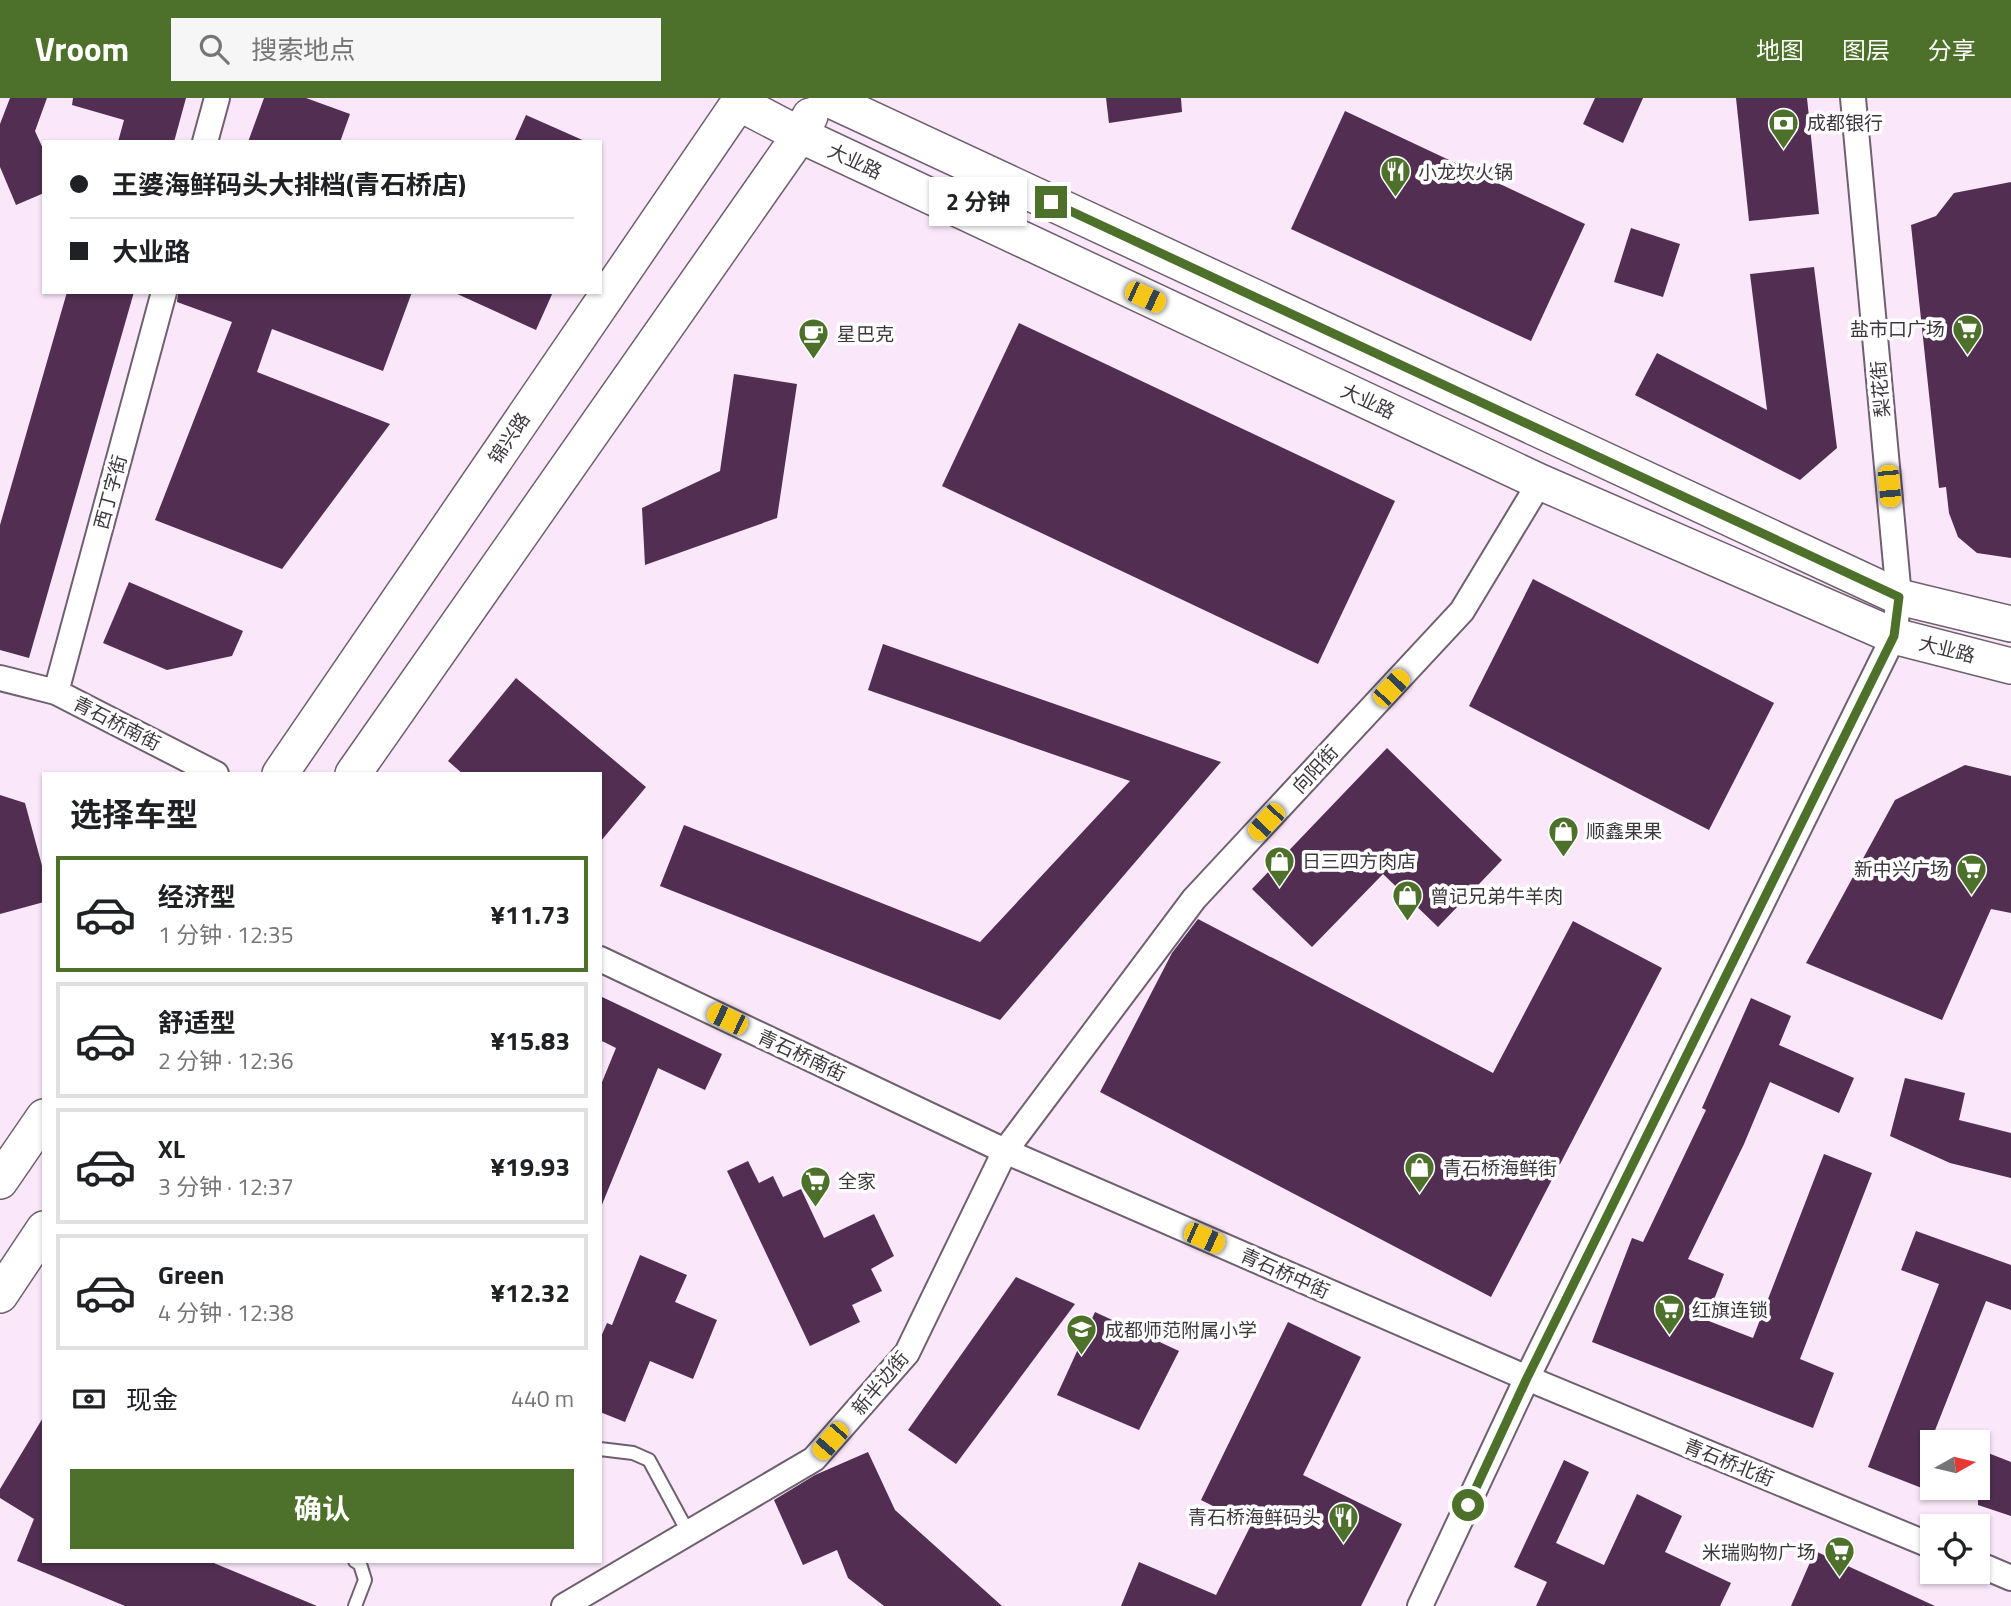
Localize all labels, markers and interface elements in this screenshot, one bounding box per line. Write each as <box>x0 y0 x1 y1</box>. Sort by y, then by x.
search box <box>171 18 661 81</box>
text: Vroom <box>35 24 129 74</box>
icon: search <box>195 30 233 68</box>
text: 搜索地点 <box>251 30 355 69</box>
text: 地图 <box>1756 32 1804 68</box>
text: 图层 <box>1842 32 1890 68</box>
text: 分享 <box>1928 32 1976 68</box>
bank icon: 成都银行 <box>1767 106 1801 150</box>
place label: 成都银行 <box>1807 108 1883 137</box>
street label: 大业路 <box>823 135 887 186</box>
restaurant icon: 小龙坎火锅 <box>1378 155 1412 199</box>
place label: 小龙坎火锅 <box>1418 157 1513 186</box>
text: 王婆海鲜码头大排档(青石桥店) <box>112 165 466 204</box>
callout: 2 分钟 <box>928 178 1026 226</box>
text: 2 分钟 <box>946 184 1010 219</box>
route end <box>1035 186 1067 218</box>
text: 大业路 <box>112 232 190 271</box>
car <box>1122 279 1169 315</box>
supermarket icon: 盐市口广场 <box>1951 312 1985 356</box>
place label: 盐市口广场 <box>1850 314 1945 343</box>
cafe icon: 星巴克 <box>797 317 831 361</box>
place label: 星巴克 <box>837 319 894 348</box>
street label: 梨花街 <box>1863 359 1896 419</box>
street label: 大业路 <box>1336 375 1400 426</box>
street label: 锦兴路 <box>481 406 537 469</box>
street label: 西丁字街 <box>86 451 133 532</box>
car <box>1877 464 1902 508</box>
street label: 大业路 <box>1916 628 1978 669</box>
car <box>1369 665 1414 711</box>
street label: 青石桥南街 <box>68 688 166 757</box>
street label: 向阳街 <box>1285 738 1345 799</box>
text: 选择车型 <box>70 790 198 838</box>
car <box>1244 799 1289 845</box>
shop icon: 顺鑫果果 <box>1546 814 1580 858</box>
place label: 顺鑫果果 <box>1586 816 1662 845</box>
shop icon: 日三四方肉店 <box>1262 844 1296 888</box>
place label: 日三四方肉店 <box>1302 846 1416 875</box>
supermarket icon: 新中兴广场 <box>1955 852 1989 896</box>
place label: 新中兴广场 <box>1854 854 1949 883</box>
text: 经济型 <box>158 877 236 916</box>
shop icon: 曾记兄弟牛羊肉 <box>1390 879 1424 923</box>
place label: 曾记兄弟牛羊肉 <box>1430 881 1563 910</box>
icon: car <box>74 883 137 946</box>
text: ¥11.73 <box>491 895 570 934</box>
text: 1 分钟 · 12:35 <box>158 917 294 952</box>
car <box>704 1000 751 1038</box>
text: 舒适型 <box>158 1003 236 1042</box>
icon: car <box>74 1009 137 1072</box>
text: ¥15.83 <box>491 1021 570 1060</box>
street label: 青石桥南街 <box>753 1021 851 1088</box>
text: 2 分钟 · 12:36 <box>158 1043 294 1078</box>
text: XL <box>158 1129 185 1168</box>
icon: car <box>74 1135 137 1198</box>
text: ¥19.93 <box>491 1147 570 1186</box>
shop icon: 青石桥海鲜街 <box>1403 1151 1437 1195</box>
place label: 青石桥海鲜街 <box>1443 1153 1557 1182</box>
supermarket icon: 全家 <box>798 1164 832 1208</box>
place label: 全家 <box>838 1166 876 1195</box>
text: 3 分钟 · 12:37 <box>158 1169 294 1204</box>
car <box>1181 1220 1228 1256</box>
street label: 青石桥中街 <box>1236 1240 1335 1305</box>
text: Green <box>158 1255 224 1294</box>
icon: car <box>74 1261 137 1324</box>
text: ¥12.32 <box>491 1273 570 1312</box>
supermarket icon: 红旗连锁 <box>1652 1293 1686 1337</box>
text: 4 分钟 · 12:38 <box>158 1295 294 1330</box>
place label: 红旗连锁 <box>1692 1295 1768 1324</box>
school or university icon: 成都师范附属小学 <box>1065 1313 1099 1357</box>
place label: 成都师范附属小学 <box>1105 1315 1257 1344</box>
street label: 新半边街 <box>844 1344 915 1421</box>
icon: cash <box>70 1380 108 1418</box>
text: 现金 <box>126 1380 178 1419</box>
text: 440 m <box>511 1381 574 1416</box>
car <box>809 1418 852 1464</box>
street label: 青石桥北街 <box>1680 1430 1779 1493</box>
north arrow <box>1920 1430 1990 1500</box>
map controls <box>1920 1430 1990 1584</box>
button: 确认 <box>70 1469 574 1549</box>
route start <box>1452 1489 1484 1521</box>
restaurant icon: 青石桥海鲜码头 <box>1327 1500 1361 1544</box>
place label: 青石桥海鲜码头 <box>1188 1502 1321 1531</box>
button: locate <box>1920 1514 1990 1584</box>
supermarket icon: 米瑞购物广场 <box>1822 1535 1856 1579</box>
place label: 米瑞购物广场 <box>1702 1537 1816 1566</box>

